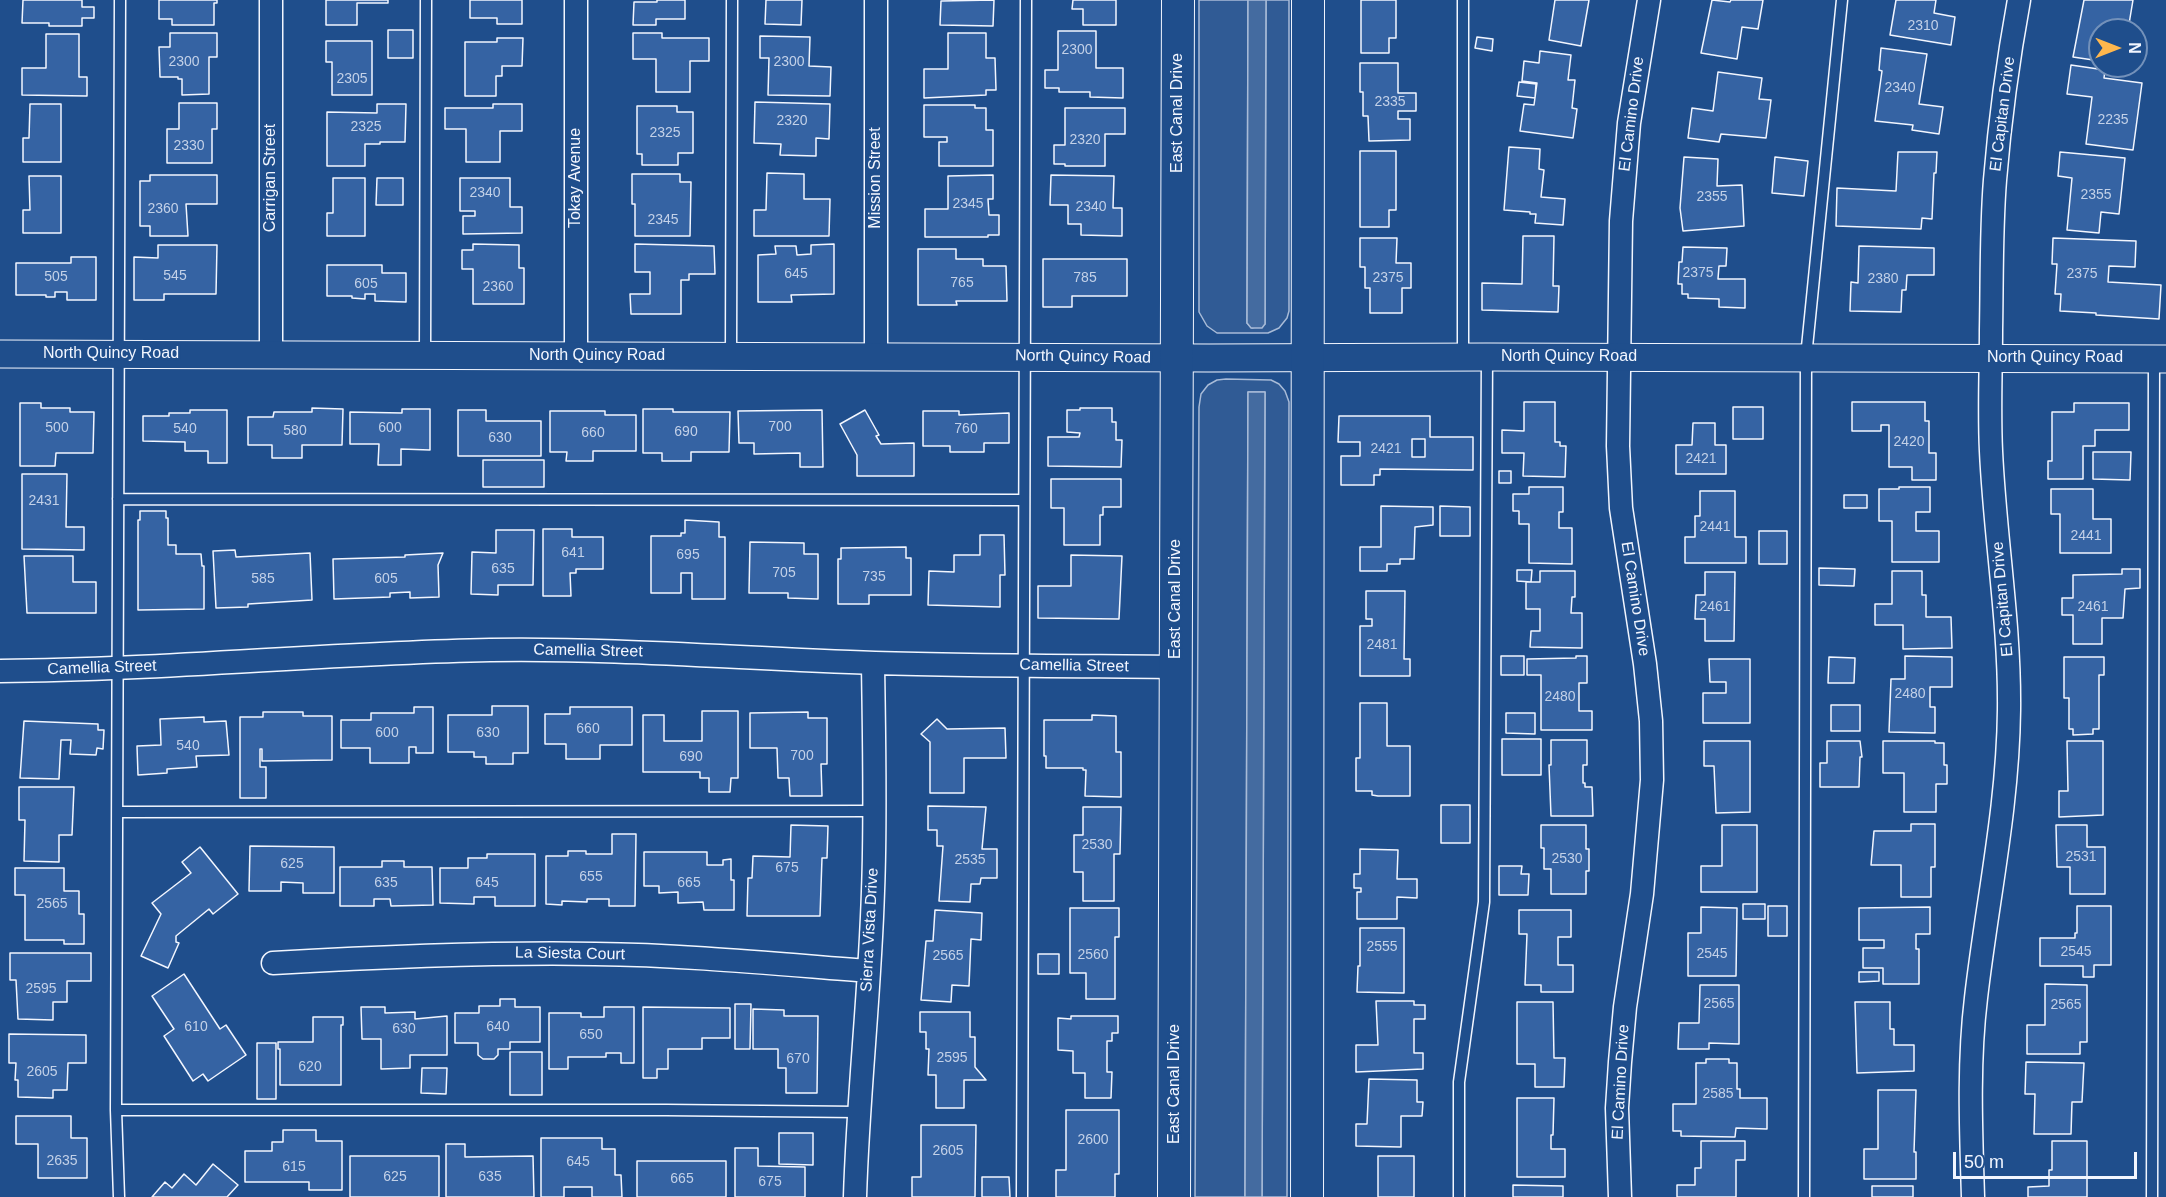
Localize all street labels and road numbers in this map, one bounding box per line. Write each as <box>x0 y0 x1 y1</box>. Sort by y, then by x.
street label: East Canal Drive <box>1168 53 1188 173</box>
street label: El Camino Drive <box>1615 55 1649 173</box>
street label: El Capitan Drive <box>1986 55 2020 173</box>
street label: Carrigan Street <box>261 124 281 232</box>
street label: Mission Street <box>866 127 886 229</box>
street label: Tokay Avenue <box>566 128 586 228</box>
street label: North Quincy Road <box>43 344 179 364</box>
street label: North Quincy Road <box>529 346 665 366</box>
street label: North Quincy Road <box>1015 346 1151 368</box>
street label: North Quincy Road <box>1501 347 1637 367</box>
street label: North Quincy Road <box>1987 348 2123 368</box>
street label: East Canal Drive <box>1166 539 1186 659</box>
street label: El Camino Drive <box>1616 540 1654 658</box>
street label: El Capitan Drive <box>1988 541 2018 657</box>
street label: Camellia Street <box>533 640 643 662</box>
street label: Camellia Street <box>1019 655 1129 677</box>
street label: Camellia Street <box>47 656 157 680</box>
street label: Sierra Vista Drive <box>857 867 883 993</box>
street label: La Siesta Court <box>515 943 625 965</box>
street label: East Canal Drive <box>1165 1024 1185 1144</box>
street label: El Camino Drive <box>1608 1024 1634 1140</box>

